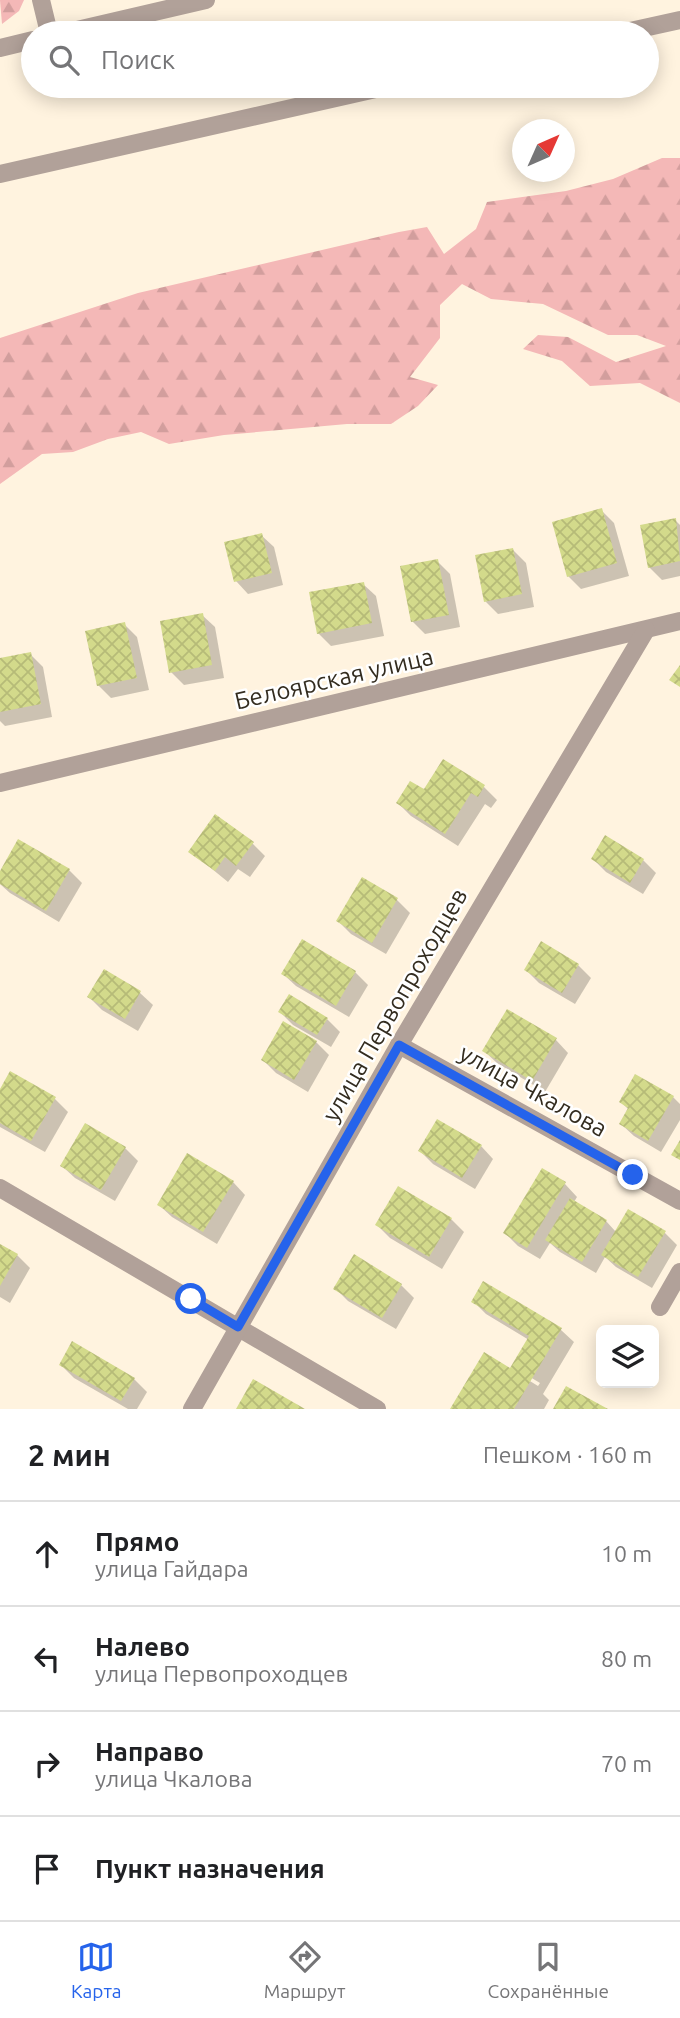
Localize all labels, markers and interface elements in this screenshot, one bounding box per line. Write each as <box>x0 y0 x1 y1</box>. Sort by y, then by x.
search box <box>21 21 659 98</box>
icon: search <box>45 41 83 79</box>
text: Поиск <box>101 45 175 74</box>
north arrow <box>512 119 575 182</box>
street label: Белоярская улица <box>232 643 436 714</box>
street label: улица Первопроходцев <box>317 884 472 1126</box>
street label: улица Чкалова <box>455 1039 612 1142</box>
route end <box>617 1159 648 1190</box>
route start <box>175 1283 206 1314</box>
map controls <box>596 1325 659 1388</box>
button: layers <box>596 1325 659 1388</box>
text: 2 мин <box>28 1438 111 1472</box>
text: Пешком · 160 m <box>483 1442 652 1467</box>
text: Прямо <box>95 1527 179 1556</box>
icon: ahead <box>28 1535 66 1573</box>
text: 10 m <box>601 1541 652 1566</box>
text: улица Гайдара <box>95 1556 249 1581</box>
text: Налево <box>95 1632 190 1661</box>
icon: left <box>28 1640 66 1678</box>
text: 80 m <box>601 1646 652 1671</box>
text: улица Первопроходцев <box>95 1661 348 1686</box>
text: Направо <box>95 1737 204 1766</box>
icon: right <box>28 1745 66 1783</box>
text: 70 m <box>601 1751 652 1776</box>
text: улица Чкалова <box>95 1766 252 1791</box>
icon: arrive <box>28 1850 66 1888</box>
text: Пункт назначения <box>95 1854 325 1883</box>
tab: Карта <box>71 1938 122 2002</box>
tab: Маршрут <box>264 1938 346 2002</box>
tab: Сохранённые <box>488 1938 609 2002</box>

